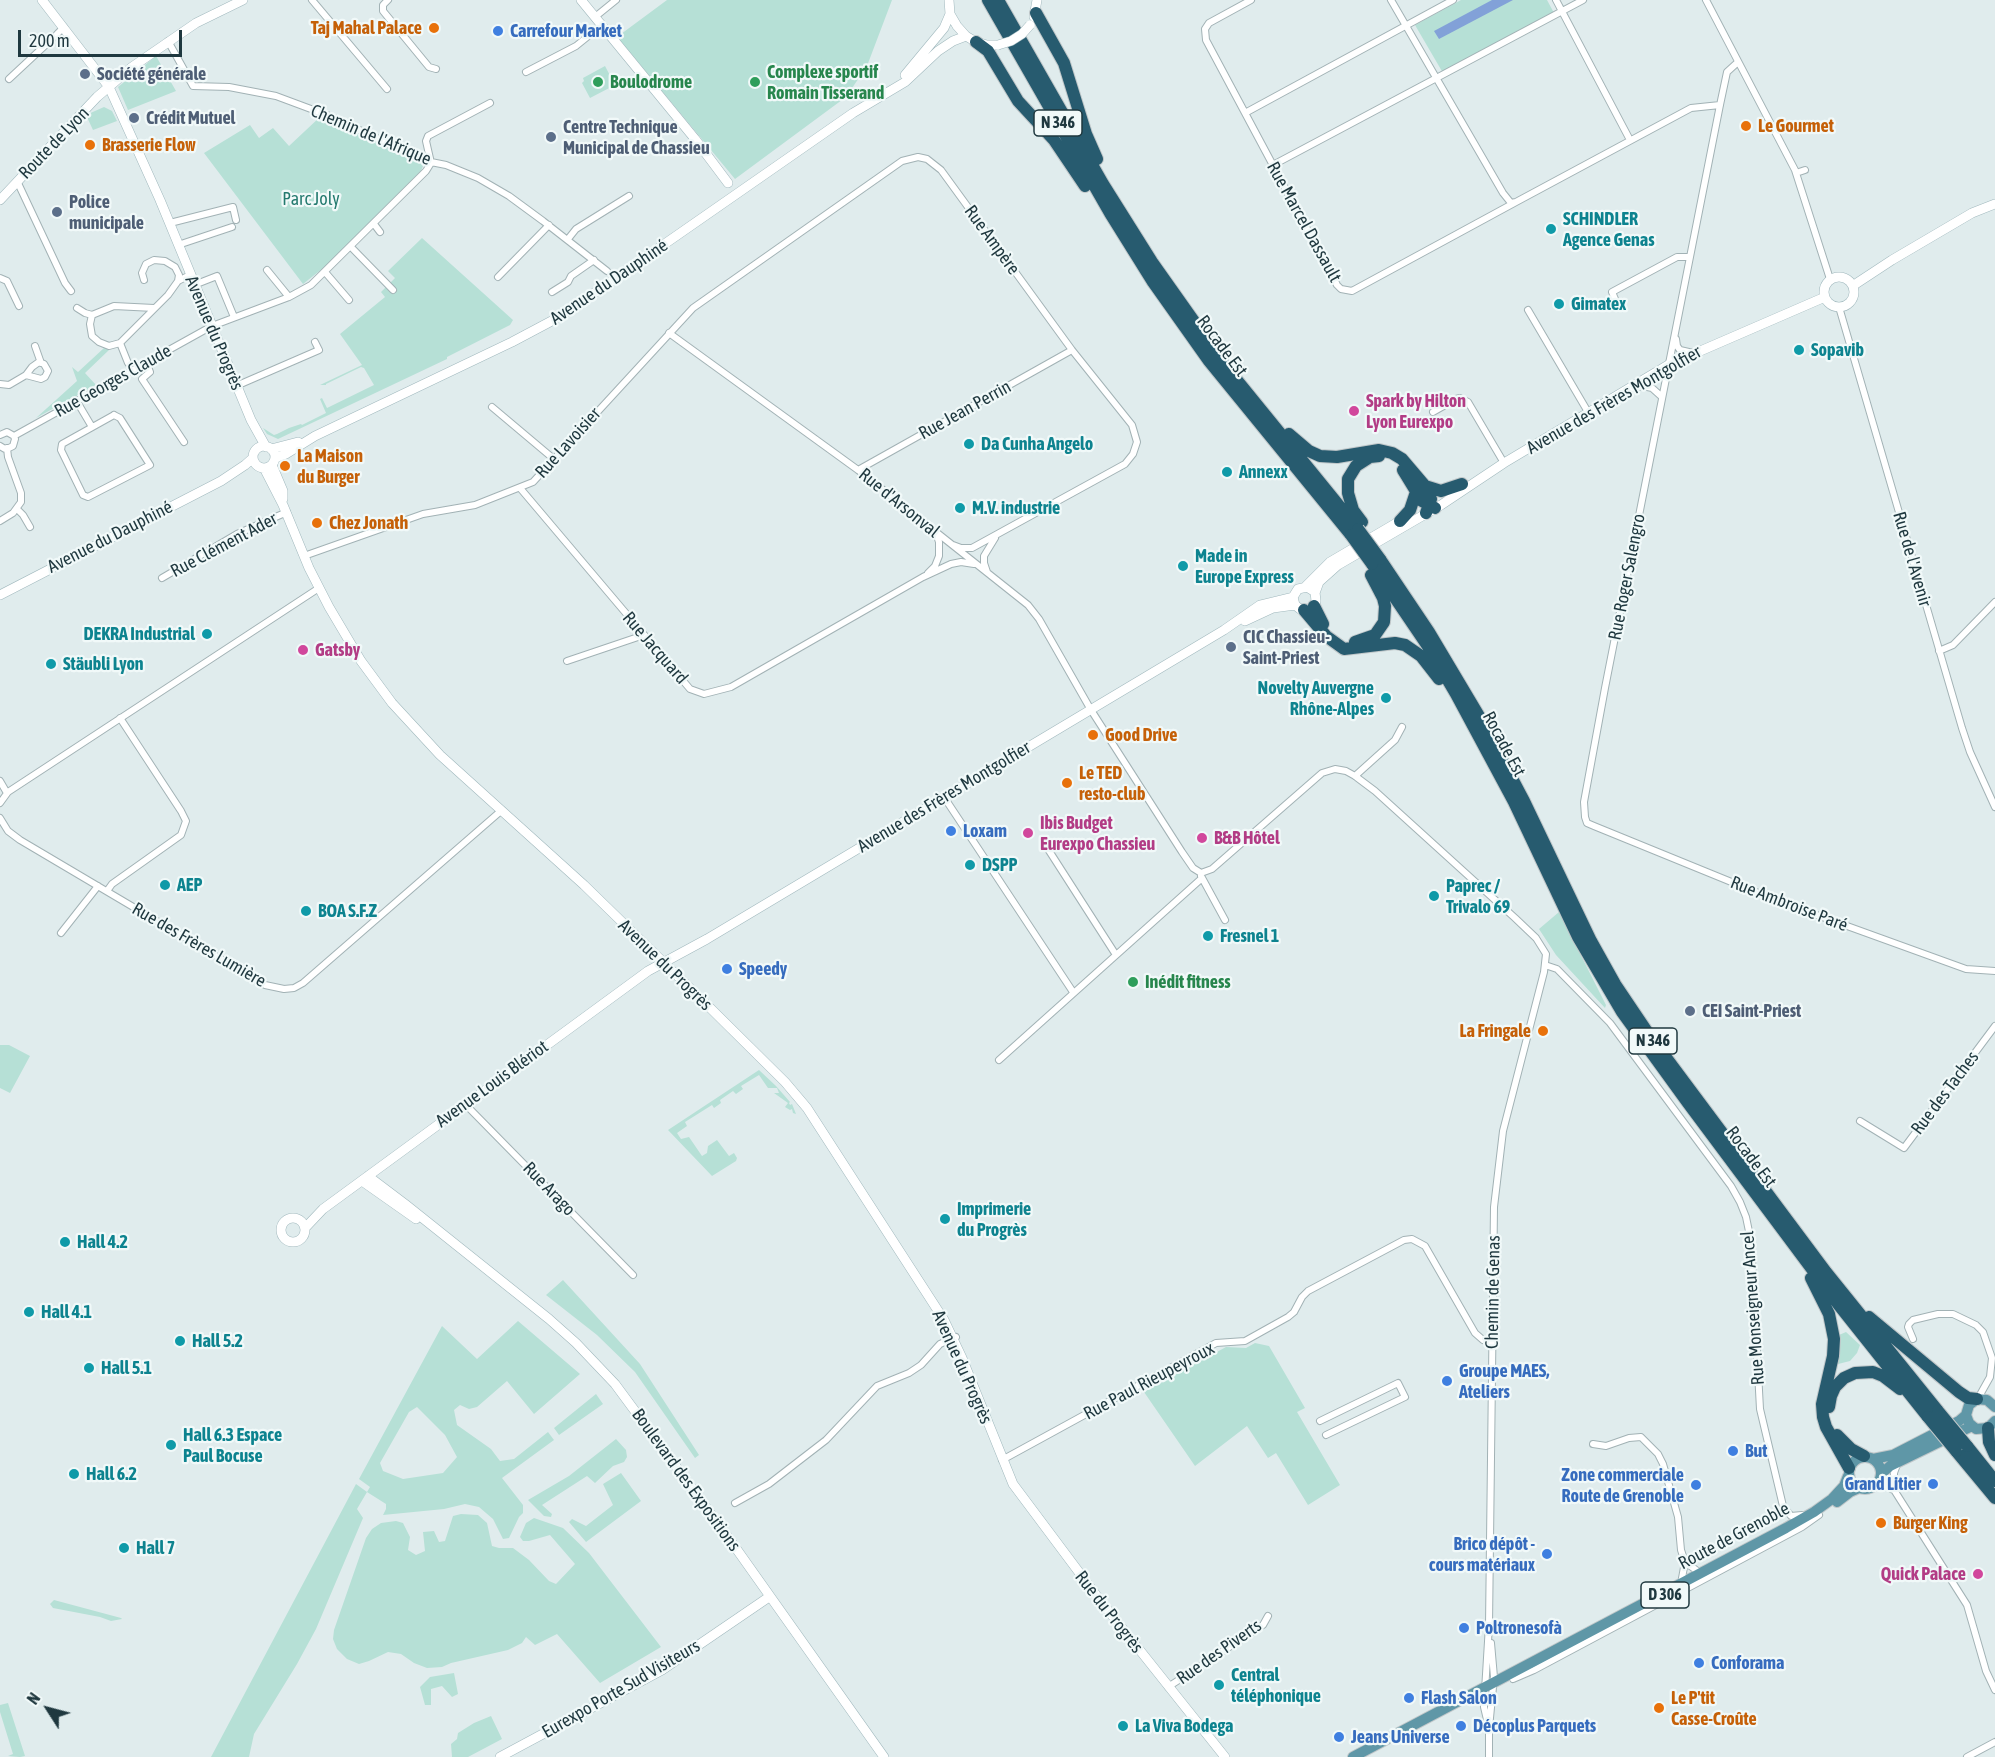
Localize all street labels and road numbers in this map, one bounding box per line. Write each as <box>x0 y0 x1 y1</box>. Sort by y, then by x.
street label: Chemin de l'Afrique <box>307 100 435 170</box>
street label: Route de Lyon <box>14 102 94 184</box>
road number: N 346 <box>1034 110 1082 136</box>
street label: Rue Marcel Dassault <box>1262 158 1346 286</box>
street label: Rue Ampère <box>960 201 1024 279</box>
street label: Avenue du Dauphiné <box>546 235 672 329</box>
street label: Avenue du Progrès <box>180 273 248 393</box>
street label: Rocade Est <box>1192 311 1252 381</box>
street label: Rue Georges Claude <box>51 340 175 422</box>
street label: Avenue des Frères Montgolfier <box>1523 341 1705 459</box>
street label: Rue Jean Perrin <box>915 376 1015 444</box>
street label: Rue Lavoisier <box>531 403 605 483</box>
street label: Rue d'Arsonval <box>854 464 944 542</box>
street label: Avenue du Dauphiné <box>44 496 176 578</box>
street label: Rue Clément Ader <box>167 508 281 582</box>
street label: Rue de l'Avenir <box>1888 509 1936 609</box>
street label: Rue Roger Salengro <box>1604 512 1650 642</box>
street label: Rue Jacquard <box>618 607 692 689</box>
street label: Rocade Est <box>1478 708 1530 780</box>
street label: Avenue des Frères Montgolfier <box>854 737 1034 857</box>
street label: Rue Ambroise Paré <box>1727 872 1851 936</box>
street label: Rue des Frères Lumière <box>128 898 270 992</box>
street label: Avenue du Progrès <box>614 915 716 1015</box>
road number: N 346 <box>1629 1028 1677 1054</box>
street label: Avenue Louis Blériot <box>432 1036 552 1132</box>
street label: Rue des Taches <box>1907 1047 1983 1139</box>
street label: Rocade Est <box>1721 1122 1781 1192</box>
street label: Rue Arago <box>518 1158 580 1220</box>
street label: Rue Monseigneur Ancel <box>1737 1230 1769 1386</box>
street label: Chemin de Genas <box>1481 1235 1505 1349</box>
street label: Avenue du Progrès <box>927 1307 997 1427</box>
street label: Rue Paul Rieupeyroux <box>1080 1337 1218 1425</box>
street label: Boulevard des Expositions <box>627 1404 745 1556</box>
street label: Route de Grenoble <box>1675 1498 1793 1574</box>
street label: Rue du Progrès <box>1070 1567 1148 1657</box>
road number: D 306 <box>1641 1582 1689 1608</box>
street label: Rue des Piverts <box>1172 1615 1266 1689</box>
street label: Eurexpo Porte Sud Visiteurs <box>538 1635 704 1743</box>

